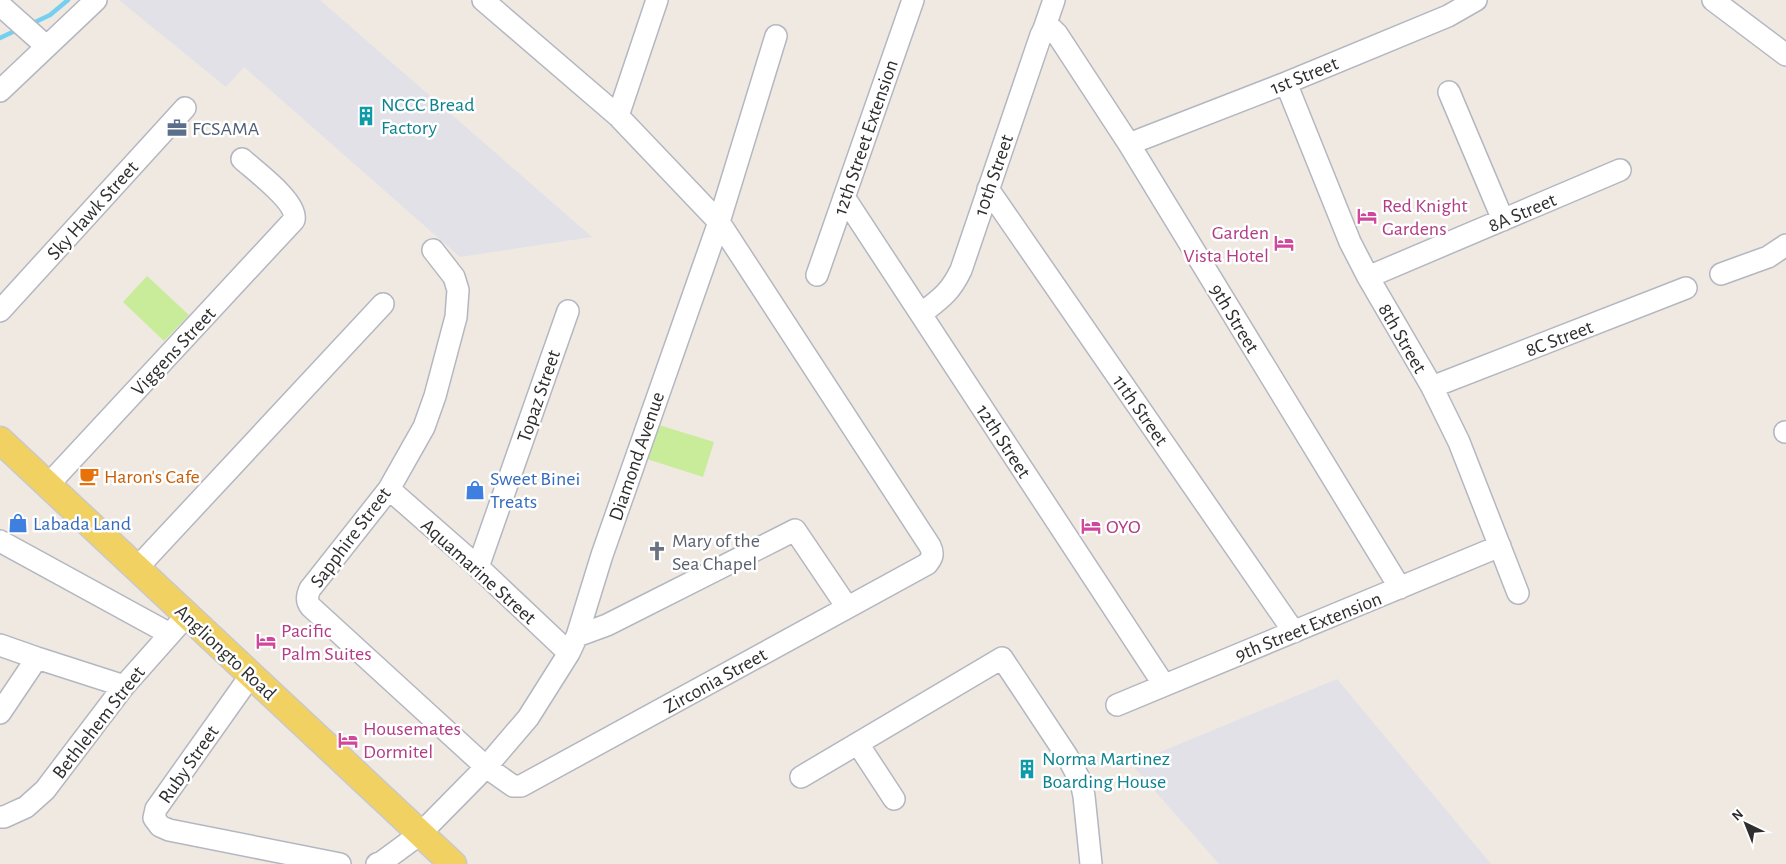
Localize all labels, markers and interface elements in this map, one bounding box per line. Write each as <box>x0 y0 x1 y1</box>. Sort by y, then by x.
street label: 1st Street <box>1268 53 1342 99</box>
street label: 12th Street Extension <box>830 57 902 217</box>
place label: NCCC Bread Factory <box>381 95 475 138</box>
building icon: NCCC Bread Factory <box>355 105 377 127</box>
office icon: FCSAMA <box>166 117 188 139</box>
place label: FCSAMA <box>192 119 260 139</box>
street label: 10th Street <box>971 131 1017 219</box>
street label: Sky Hawk Street <box>43 157 143 264</box>
street label: 8A Street <box>1486 190 1560 236</box>
place label: Red Knight Gardens <box>1382 196 1468 239</box>
hotel icon: Red Knight Gardens <box>1356 205 1378 227</box>
place label: Garden Vista Hotel <box>1183 223 1269 266</box>
hotel icon: Garden Vista Hotel <box>1273 232 1295 254</box>
street label: 9th Street <box>1206 281 1263 357</box>
street label: 8th Street <box>1374 300 1430 377</box>
street label: Viggens Street <box>128 303 220 400</box>
street label: 8C Street <box>1523 317 1596 361</box>
street label: Topaz Street <box>514 347 564 445</box>
street label: 11th Street <box>1109 372 1172 450</box>
street label: Diamond Avenue <box>606 389 668 523</box>
street label: 12th Street <box>972 401 1035 482</box>
cafe icon: Haron's Cafe <box>78 465 100 487</box>
place label: Haron's Cafe <box>104 467 200 487</box>
place label: Sweet Binei Treats <box>490 469 580 512</box>
shop icon: Sweet Binei Treats <box>464 479 486 501</box>
street label: Sapphire Street <box>307 483 395 592</box>
shop icon: Labada Land <box>7 512 29 534</box>
place label: Labada Land <box>33 514 131 534</box>
street label: Aquamarine Street <box>417 515 540 629</box>
hotel icon: OYO <box>1080 515 1102 537</box>
place label: OYO <box>1106 517 1141 537</box>
place label: Mary of the Sea Chapel <box>672 531 760 574</box>
church icon: Mary of the Sea Chapel <box>646 540 668 562</box>
street label: 9th Street Extension <box>1232 588 1384 665</box>
street label: Angliongto Road <box>171 601 280 704</box>
place label: Pacific Palm Suites <box>281 621 372 664</box>
hotel icon: Pacific Palm Suites <box>255 630 277 652</box>
street label: Zirconia Street <box>661 644 771 717</box>
street label: Bethlehem Street <box>49 662 149 783</box>
place label: Housemates Dormitel <box>363 719 461 762</box>
street label: Ruby Street <box>155 722 223 807</box>
hotel icon: Housemates Dormitel <box>337 729 359 751</box>
place label: Norma Martinez Boarding House <box>1042 749 1170 792</box>
building icon: Norma Martinez Boarding House <box>1016 758 1038 780</box>
north arrow <box>1721 799 1771 849</box>
text: N <box>1729 807 1746 824</box>

